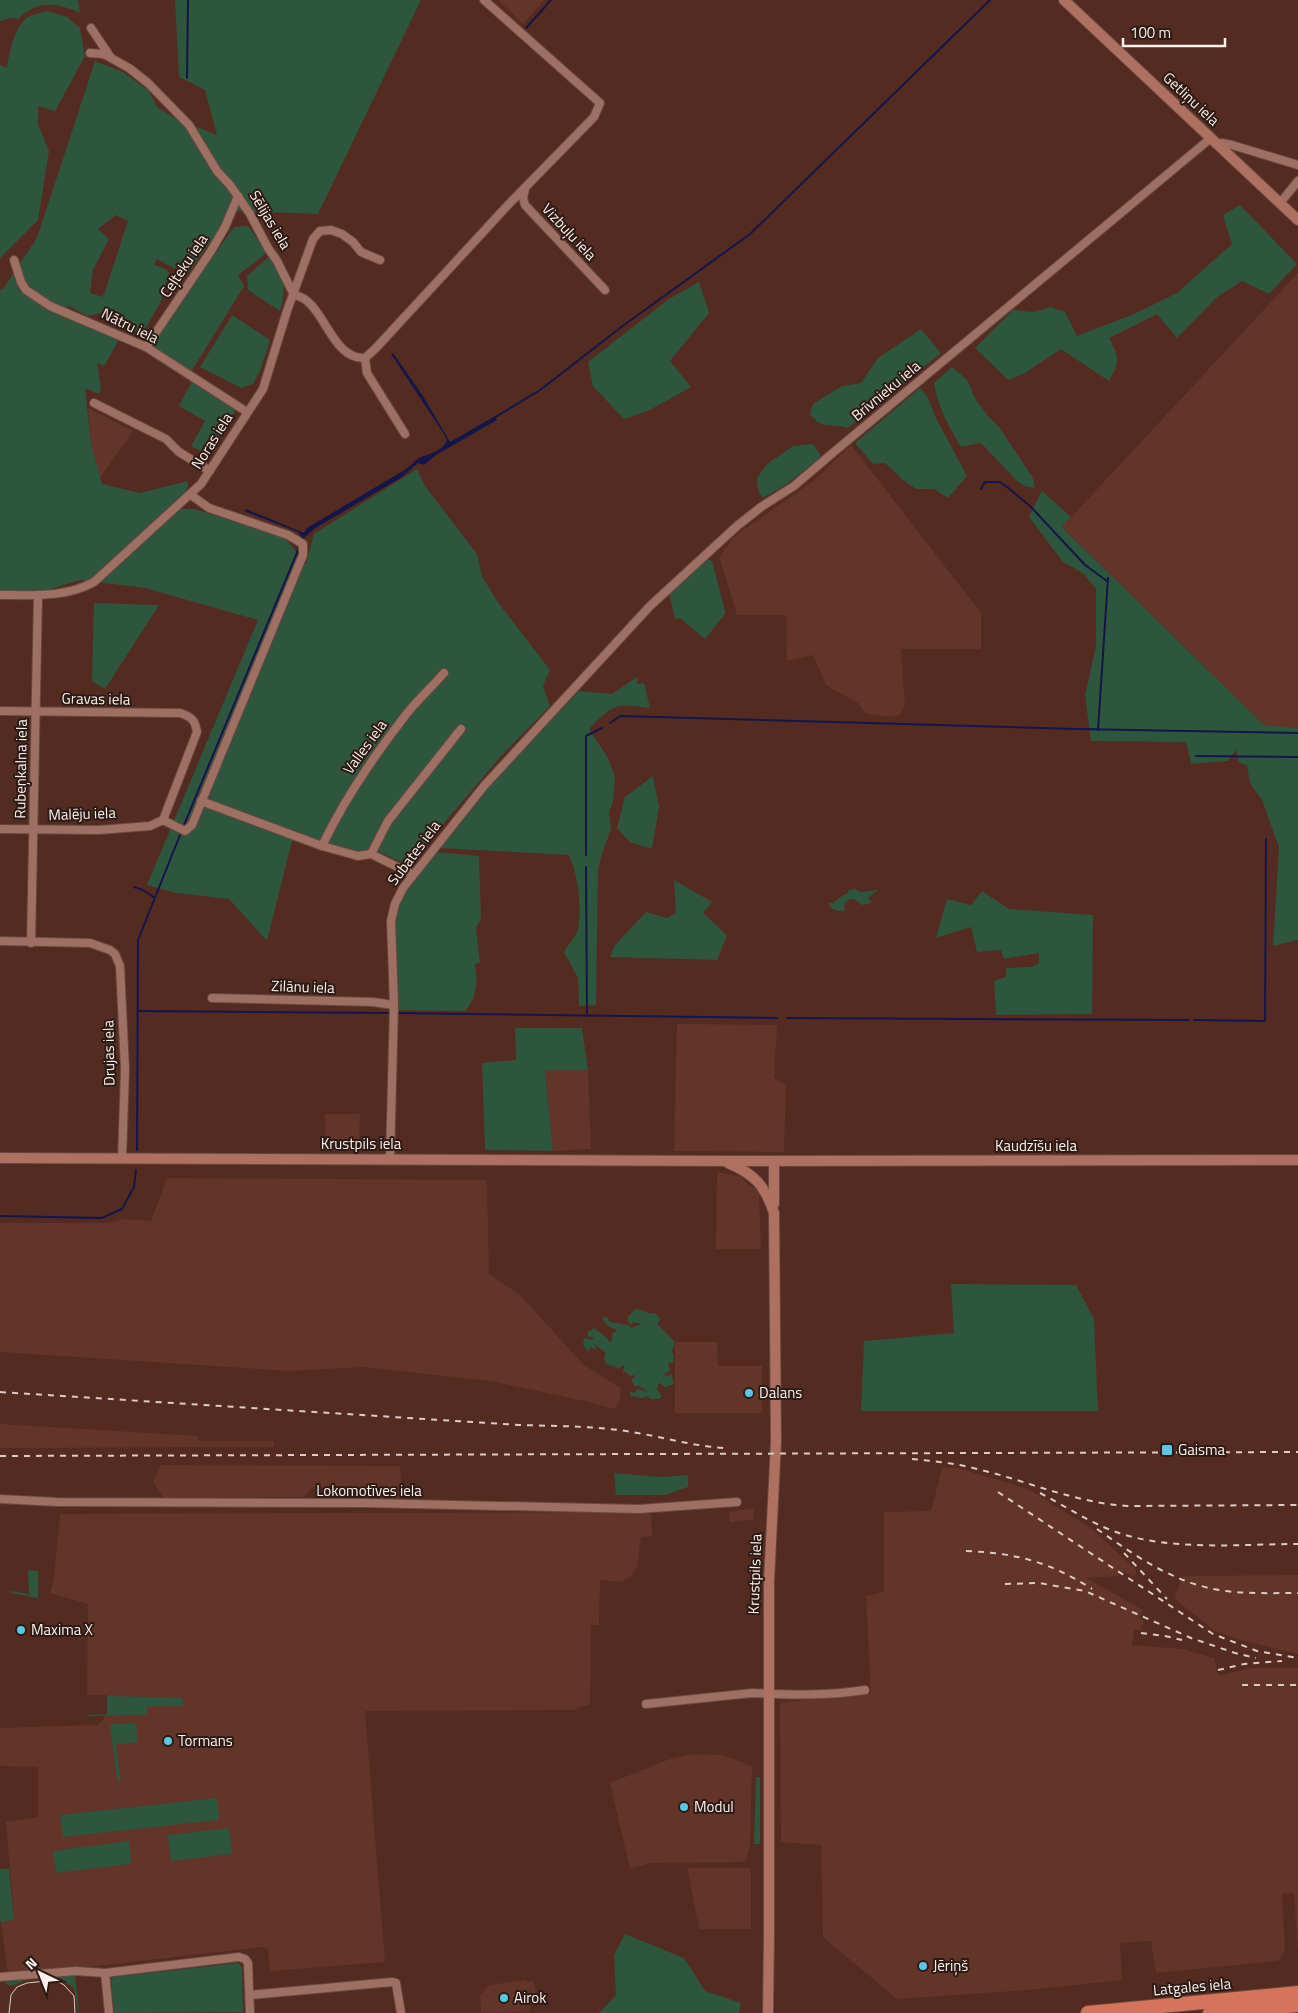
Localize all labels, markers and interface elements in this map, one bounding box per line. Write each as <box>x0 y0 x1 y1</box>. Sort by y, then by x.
scale bar <box>1123 15 1226 47</box>
text: 100 m <box>1130 21 1171 44</box>
street label: Getliņu iela <box>1158 66 1225 131</box>
street label: Sēlijas iela <box>244 186 297 254</box>
street label: Vizbuļu iela <box>537 198 602 266</box>
street label: Ceļteku iela <box>154 229 214 302</box>
street label: Nātru iela <box>98 302 163 350</box>
street label: Brīvnieku iela <box>846 354 926 426</box>
street label: Noras iela <box>185 408 238 473</box>
street label: Gravas iela <box>62 686 131 711</box>
street label: Valles iela <box>337 714 393 779</box>
street label: Rubeņkalna iela <box>8 719 33 819</box>
street label: Malēju iela <box>48 801 117 826</box>
street label: Subates iela <box>381 815 446 890</box>
street label: Zilānu iela <box>271 974 336 999</box>
street label: Drujas iela <box>96 1019 121 1086</box>
street label: Krustpils iela <box>321 1132 402 1155</box>
street label: Kaudzīšu iela <box>995 1134 1078 1157</box>
place label: Dalans <box>759 1381 802 1404</box>
marker: Dalans <box>743 1387 755 1399</box>
place label: Gaisma <box>1178 1438 1226 1461</box>
marker: Gaisma <box>1160 1443 1174 1457</box>
street label: Lokomotīves iela <box>316 1479 422 1502</box>
street label: Krustpils iela <box>742 1533 767 1615</box>
place label: Maxima X <box>31 1618 94 1641</box>
marker: Maxima X <box>15 1624 27 1636</box>
place label: Tormans <box>178 1729 233 1752</box>
marker: Tormans <box>162 1735 174 1747</box>
place label: Modul <box>694 1795 734 1818</box>
marker: Modul <box>678 1801 690 1813</box>
north arrow <box>15 1948 65 1998</box>
text: N <box>20 1952 42 1974</box>
place label: Jēriņš <box>933 1954 968 1977</box>
marker: Jēriņš <box>917 1960 929 1972</box>
street label: Latgales iela <box>1152 1972 1232 2001</box>
place label: Airok <box>514 1986 546 2009</box>
marker: Airok <box>498 1992 510 2004</box>

